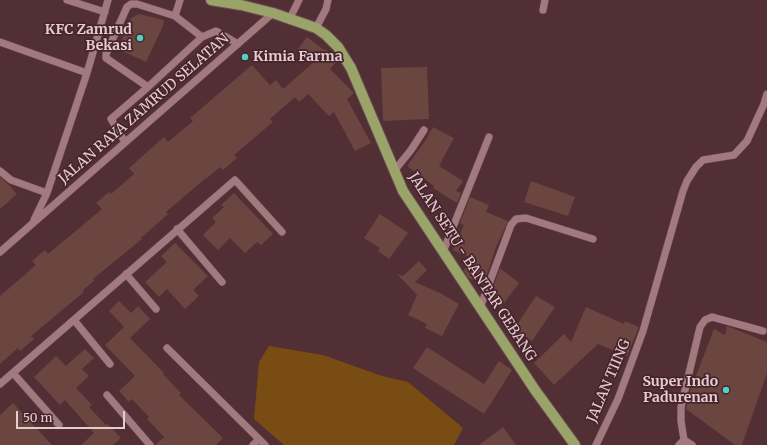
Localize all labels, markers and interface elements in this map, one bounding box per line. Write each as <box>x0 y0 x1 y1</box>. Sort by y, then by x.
place label: KFC Zamrud Bekasi <box>45 22 132 54</box>
street label: JALAN RAYA ZAMRUD SELATAN <box>55 30 233 188</box>
marker: KFC Zamrud Bekasi <box>135 33 145 43</box>
place label: Kimia Farma <box>253 49 343 65</box>
marker: Kimia Farma <box>240 52 250 62</box>
street label: JALAN SETU - BANTAR GEBANG <box>405 170 539 364</box>
street label: JALAN TIING <box>584 337 634 425</box>
place label: Super Indo Padurenan <box>643 374 718 406</box>
marker: Super Indo Padurenan <box>721 385 731 395</box>
scale bar <box>18 403 127 429</box>
text: 50 m <box>23 410 52 425</box>

